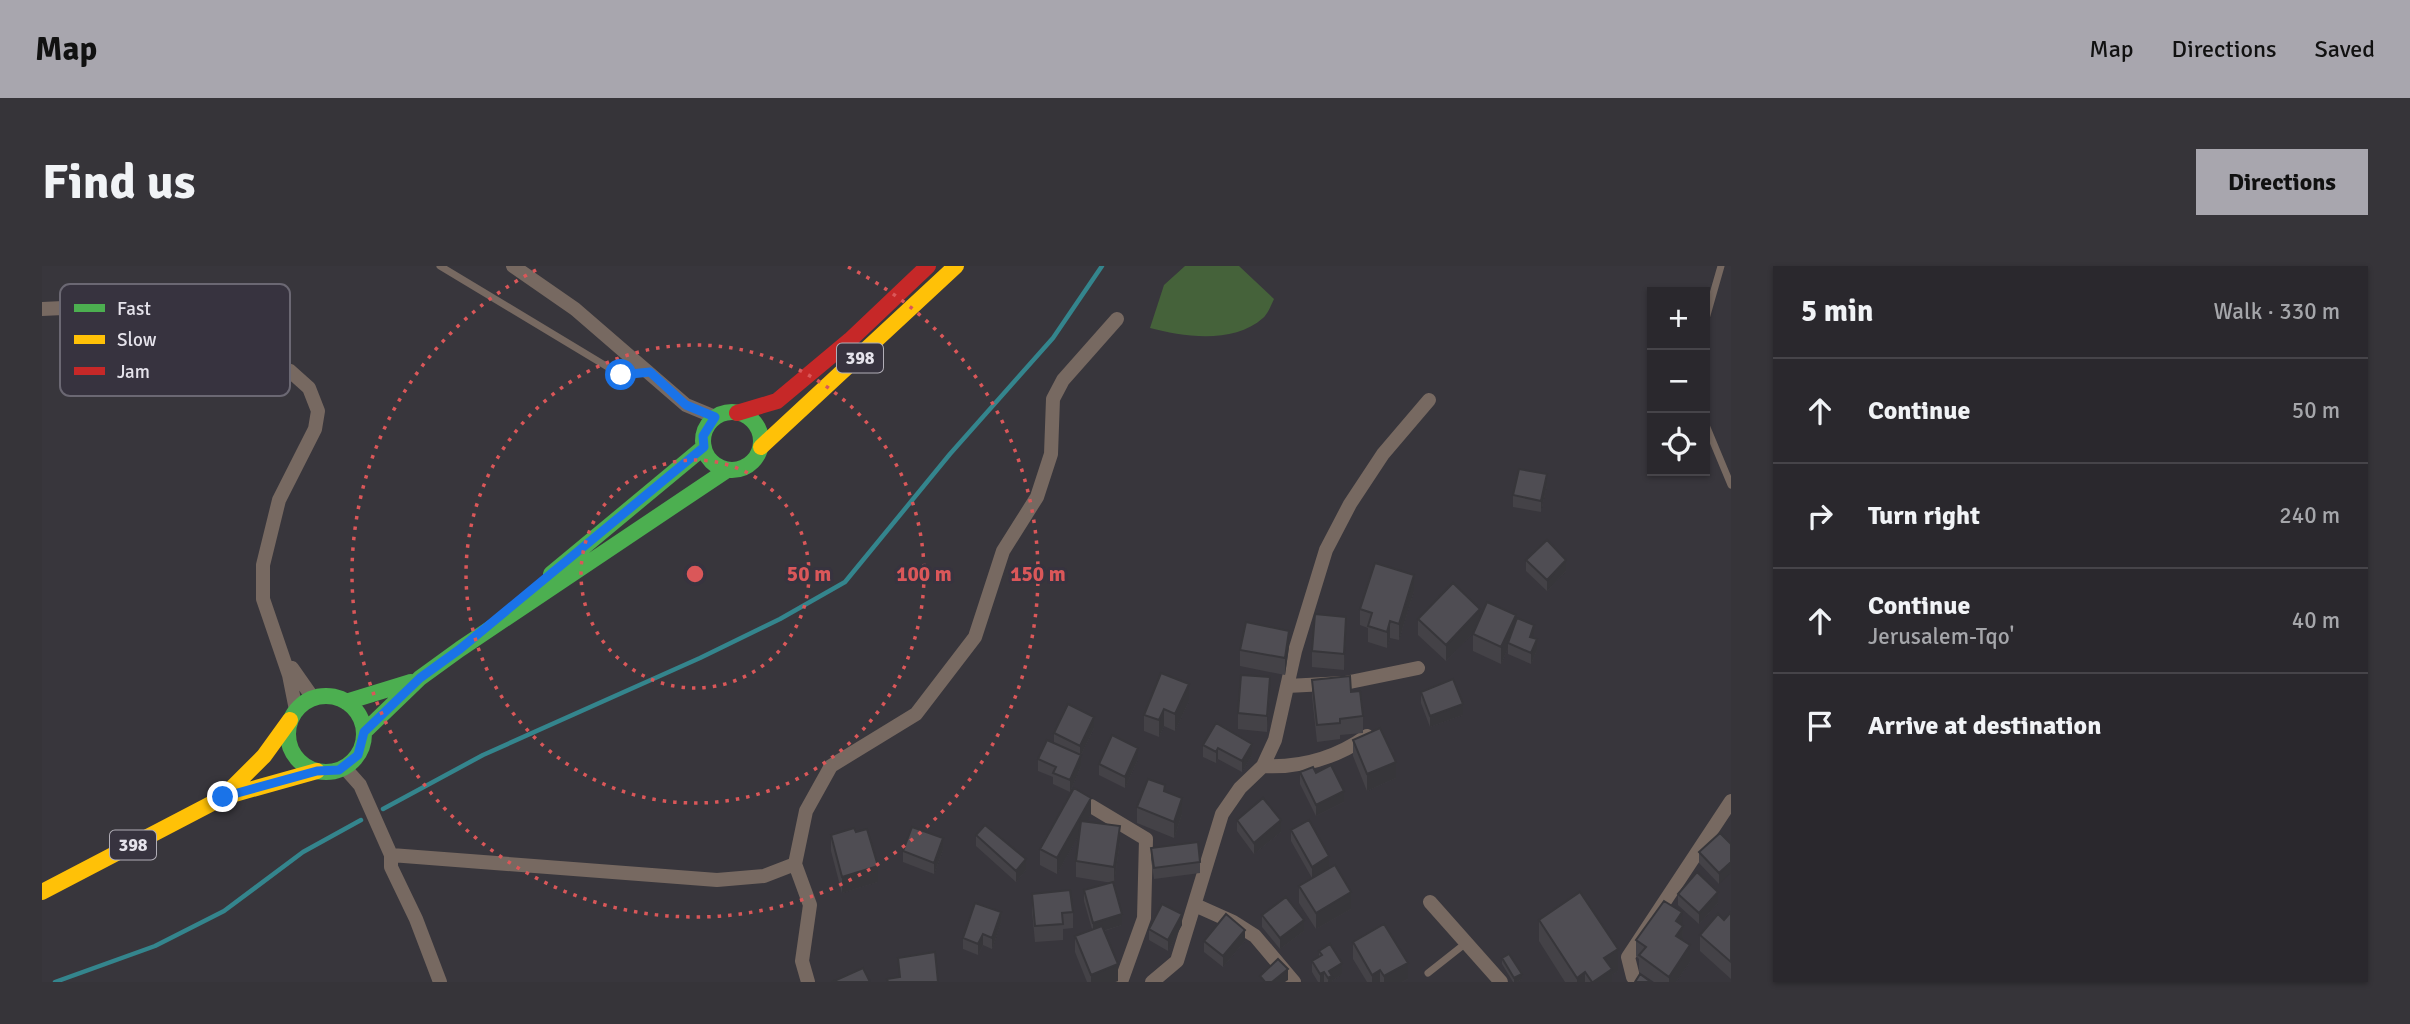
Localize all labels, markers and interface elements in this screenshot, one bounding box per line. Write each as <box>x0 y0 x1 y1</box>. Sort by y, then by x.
text: Map <box>35 29 97 70</box>
text: Map <box>2089 34 2134 64</box>
text: Directions <box>2172 34 2277 64</box>
text: Saved <box>2315 34 2375 64</box>
button: Directions <box>2196 149 2368 215</box>
text: Find us <box>42 152 195 212</box>
legend <box>60 284 290 396</box>
map controls <box>1647 287 1710 476</box>
button: + <box>1647 287 1710 350</box>
text: 5 min <box>1801 293 1873 330</box>
text: Fast <box>117 297 151 321</box>
text: Walk · 330 m <box>2214 297 2340 326</box>
text: Slow <box>117 328 157 352</box>
road number: 398 <box>837 344 883 372</box>
button: − <box>1647 350 1710 413</box>
route start <box>605 359 636 390</box>
text: Jam <box>117 360 150 384</box>
icon: ahead <box>1801 392 1839 430</box>
text: Continue <box>1868 395 1970 427</box>
text: 50 m <box>2292 396 2340 425</box>
button: locate <box>1647 413 1710 476</box>
icon: right <box>1801 497 1839 535</box>
text: Turn right <box>1868 500 1980 532</box>
text: 240 m <box>2279 501 2340 530</box>
text: 50 m <box>787 561 831 587</box>
text: 100 m <box>896 561 952 587</box>
text: 150 m <box>1010 561 1066 587</box>
centre of rings <box>683 562 707 586</box>
text: Continue <box>1868 590 1970 622</box>
icon: ahead <box>1801 602 1839 640</box>
text: 40 m <box>2292 606 2340 635</box>
text: Jerusalem-Tqo' <box>1868 622 2014 651</box>
icon: arrive <box>1801 707 1839 745</box>
text: Arrive at destination <box>1868 710 2101 742</box>
route end <box>207 781 238 812</box>
road number: 398 <box>110 830 156 860</box>

